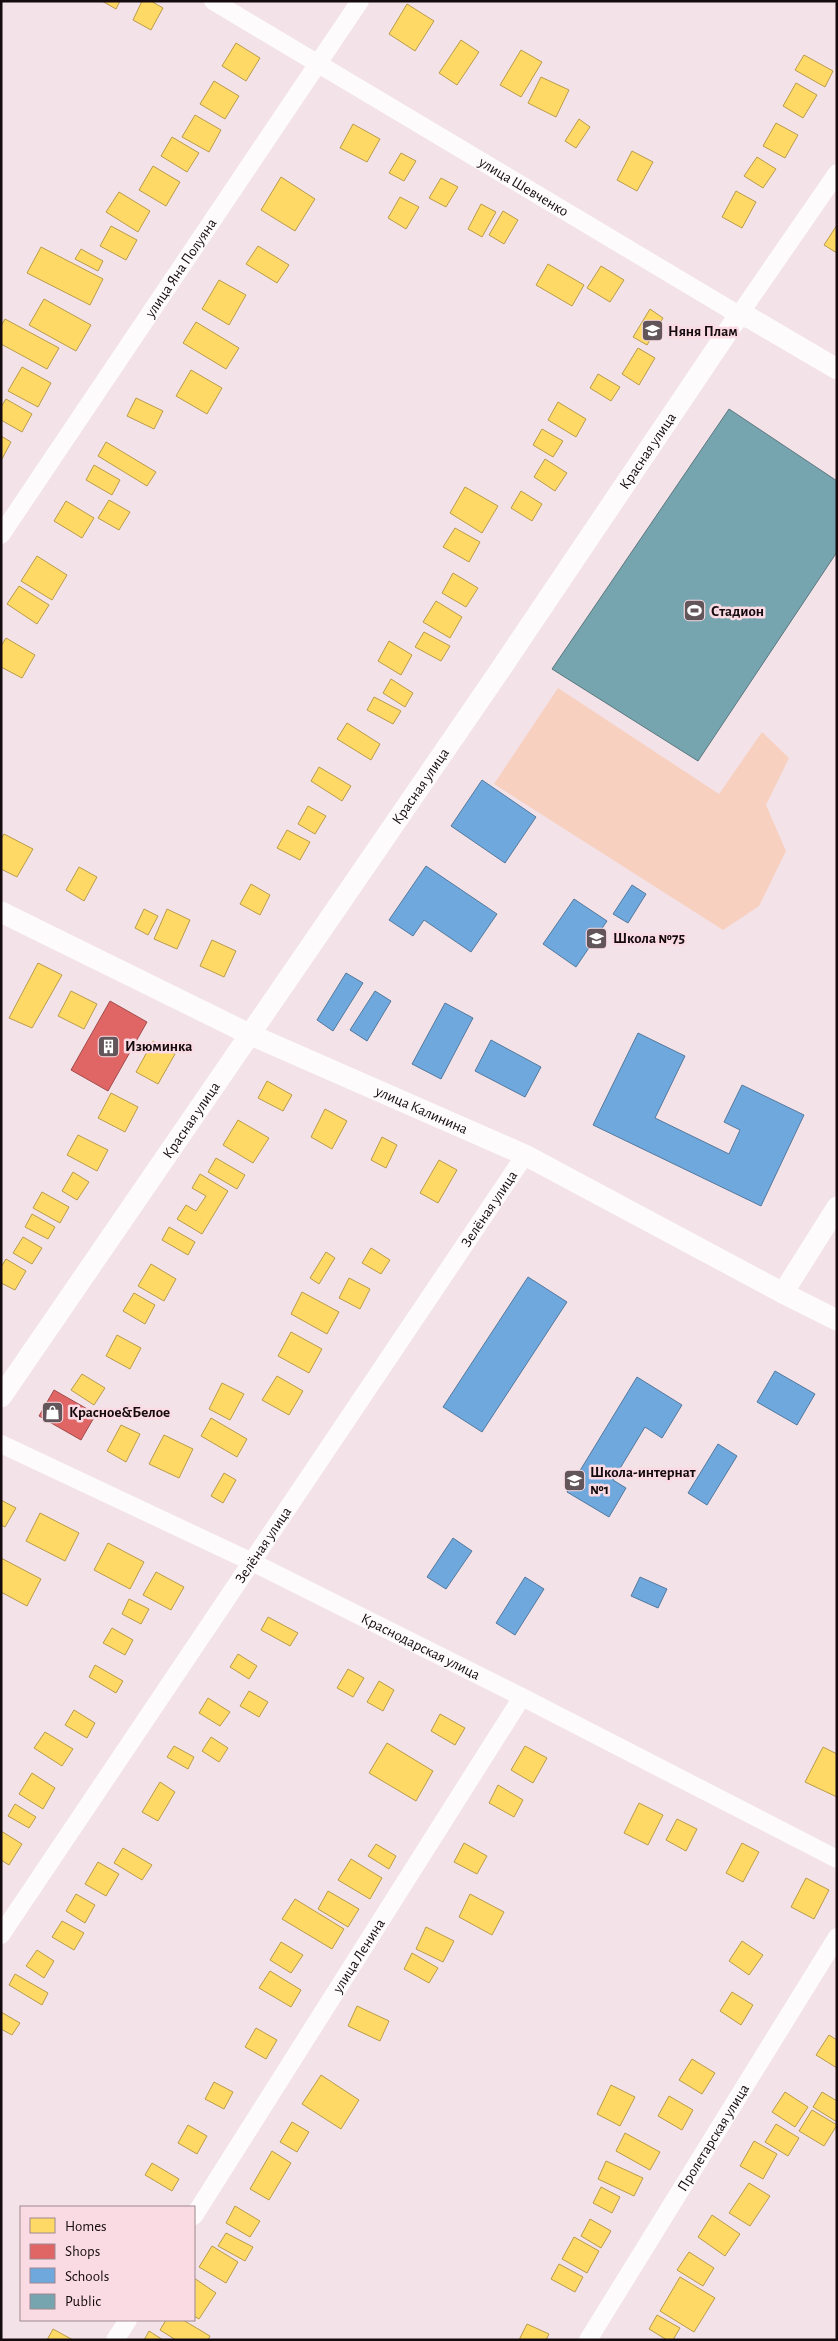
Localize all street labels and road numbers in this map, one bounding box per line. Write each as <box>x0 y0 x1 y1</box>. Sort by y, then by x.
street label: улица Шевченко <box>476 154 571 219</box>
street label: улица Яна Полуяна <box>142 216 219 321</box>
street label: Красная улица <box>617 410 679 492</box>
street label: Красная улица <box>389 745 452 827</box>
street label: Красная улица <box>160 1079 223 1161</box>
street label: улица Калинина <box>373 1083 470 1137</box>
street label: Зелёная улица <box>458 1168 520 1250</box>
street label: Зелёная улица <box>232 1504 294 1586</box>
street label: Краснодарская улица <box>359 1610 483 1682</box>
street label: улица Ленина <box>329 1916 387 1996</box>
street label: Пролетарская улица <box>674 2081 752 2194</box>

